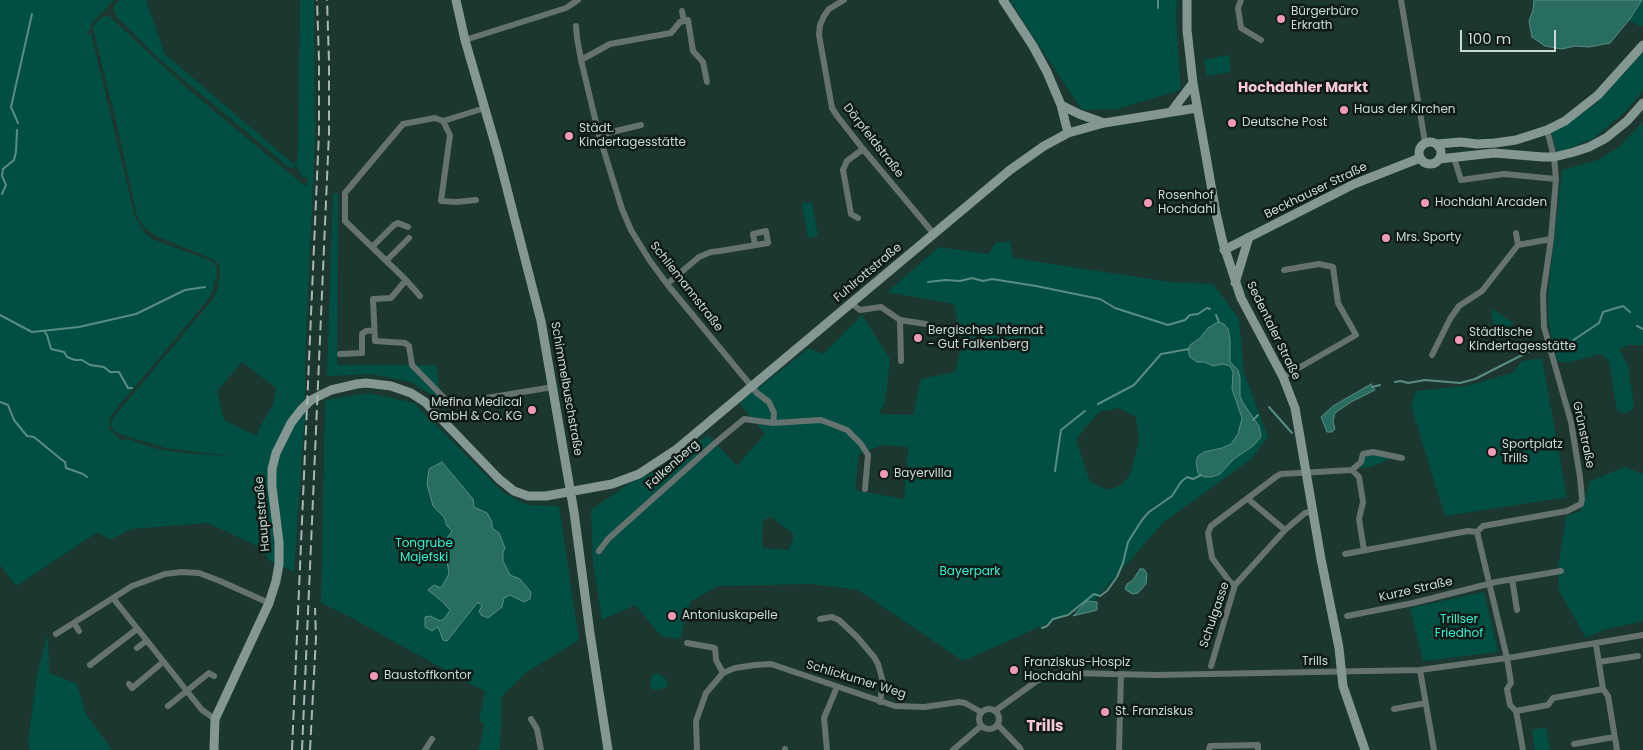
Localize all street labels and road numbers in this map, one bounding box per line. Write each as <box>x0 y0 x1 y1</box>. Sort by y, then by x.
street label: Dörpfeldstraße <box>840 101 906 181</box>
street label: Beckhauser Straße <box>1262 160 1370 222</box>
street label: Schliemannstraße <box>646 239 726 335</box>
street label: Fuhlrottstraße <box>831 240 905 306</box>
street label: Sedentaler Straße <box>1243 279 1303 383</box>
street label: Schimmelbuschstraße <box>547 321 585 457</box>
street label: Grünstraße <box>1569 400 1597 470</box>
street label: Falkenberg <box>643 437 703 493</box>
street label: Hauptstraße <box>253 476 273 552</box>
street label: Kurze Straße <box>1378 575 1454 605</box>
street label: Schulgasse <box>1197 580 1233 650</box>
street label: Trills <box>1302 655 1328 669</box>
street label: Schlickumer Weg <box>804 658 908 702</box>

